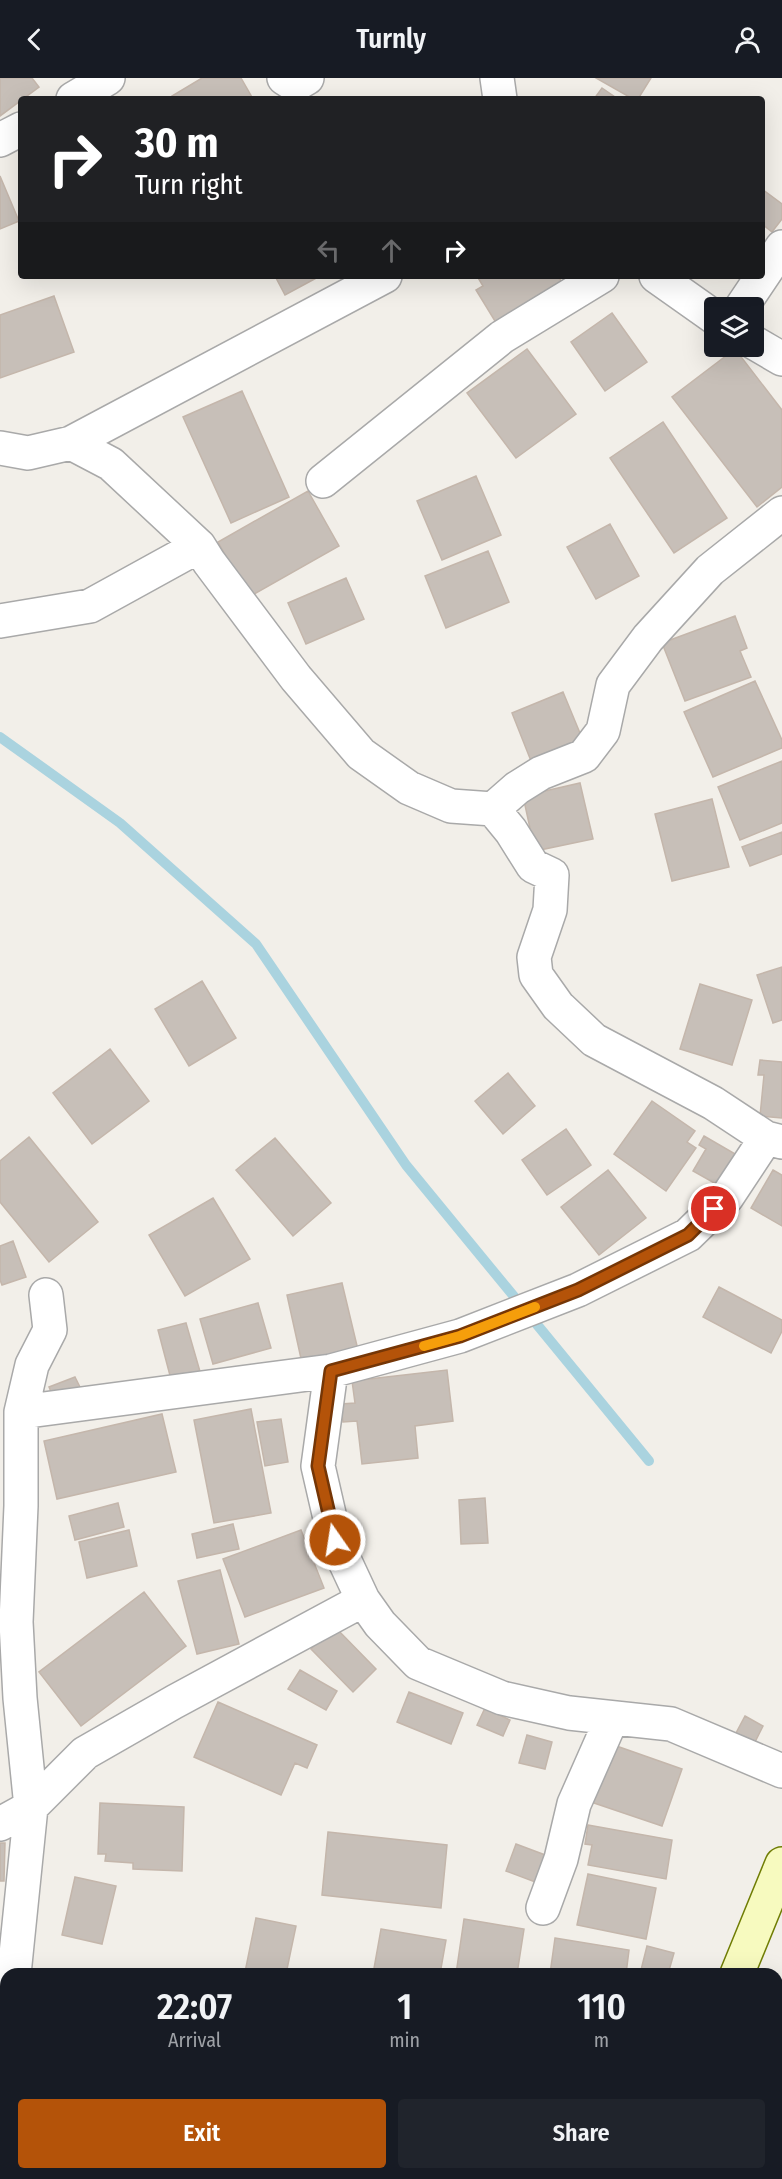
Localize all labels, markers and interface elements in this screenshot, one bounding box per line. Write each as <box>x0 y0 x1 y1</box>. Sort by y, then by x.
icon: back <box>18 23 51 56</box>
text: Turnly <box>356 23 426 55</box>
icon: person <box>731 23 764 56</box>
text: 30 m <box>135 118 219 168</box>
icon: right <box>36 120 114 198</box>
text: Turn right <box>135 169 243 201</box>
icon: left <box>312 234 345 267</box>
icon: ahead <box>375 234 408 267</box>
icon: right <box>438 234 471 267</box>
map controls <box>704 297 764 357</box>
button: layers <box>704 297 764 357</box>
pin <box>688 1183 739 1234</box>
icon: arrive <box>697 1192 730 1225</box>
position arrow <box>303 1508 367 1572</box>
text: 22:07 <box>157 1985 232 2029</box>
text: 1 <box>397 1985 412 2029</box>
text: 110 <box>577 1985 626 2029</box>
text: Arrival <box>168 2028 221 2052</box>
text: min <box>389 2028 420 2052</box>
text: m <box>594 2028 609 2052</box>
button: Exit <box>18 2099 386 2168</box>
button: Share <box>398 2099 765 2168</box>

